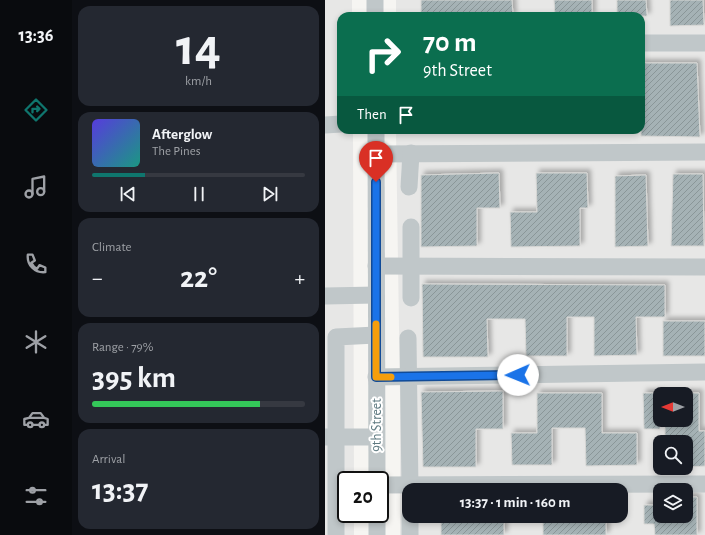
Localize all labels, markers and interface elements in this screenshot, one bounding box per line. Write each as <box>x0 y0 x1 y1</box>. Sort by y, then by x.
text: 14 <box>176 22 221 74</box>
text: 13:36 <box>19 27 53 45</box>
icon: right <box>357 28 409 80</box>
text: 70 m <box>423 29 477 57</box>
text: 9th Street <box>423 62 492 80</box>
text: km/h <box>185 75 212 88</box>
icon: directions <box>22 96 50 124</box>
icon: arrive <box>395 104 417 126</box>
text: Then <box>357 107 387 122</box>
text: Afterglow <box>152 127 212 142</box>
pin <box>359 141 393 182</box>
text: The Pines <box>152 145 201 158</box>
icon: arrive <box>365 147 387 169</box>
icon: music <box>22 173 50 201</box>
icon: previous <box>117 183 139 205</box>
icon: pause <box>188 183 210 205</box>
icon: next <box>259 183 281 205</box>
text: Climate <box>92 241 131 254</box>
icon: phone <box>22 250 50 278</box>
text: 22° <box>180 263 217 293</box>
text: − <box>92 267 103 289</box>
text: + <box>294 267 305 289</box>
icon: climate <box>22 328 50 356</box>
text: Range · 79% <box>92 341 153 354</box>
position arrow <box>497 354 539 396</box>
text: 395 km <box>92 363 176 393</box>
north arrow <box>653 387 693 427</box>
map controls <box>653 387 693 523</box>
street label: 9th Street <box>370 398 384 452</box>
icon: car <box>22 405 50 433</box>
button: search <box>653 435 693 475</box>
text: Arrival <box>92 453 125 466</box>
speed limit sign: 20 <box>337 471 389 523</box>
text: 13:37 <box>92 475 149 505</box>
icon: filters <box>22 482 50 510</box>
button: layers <box>653 483 693 523</box>
text: 13:37 · 1 min · 160 m <box>460 495 570 510</box>

